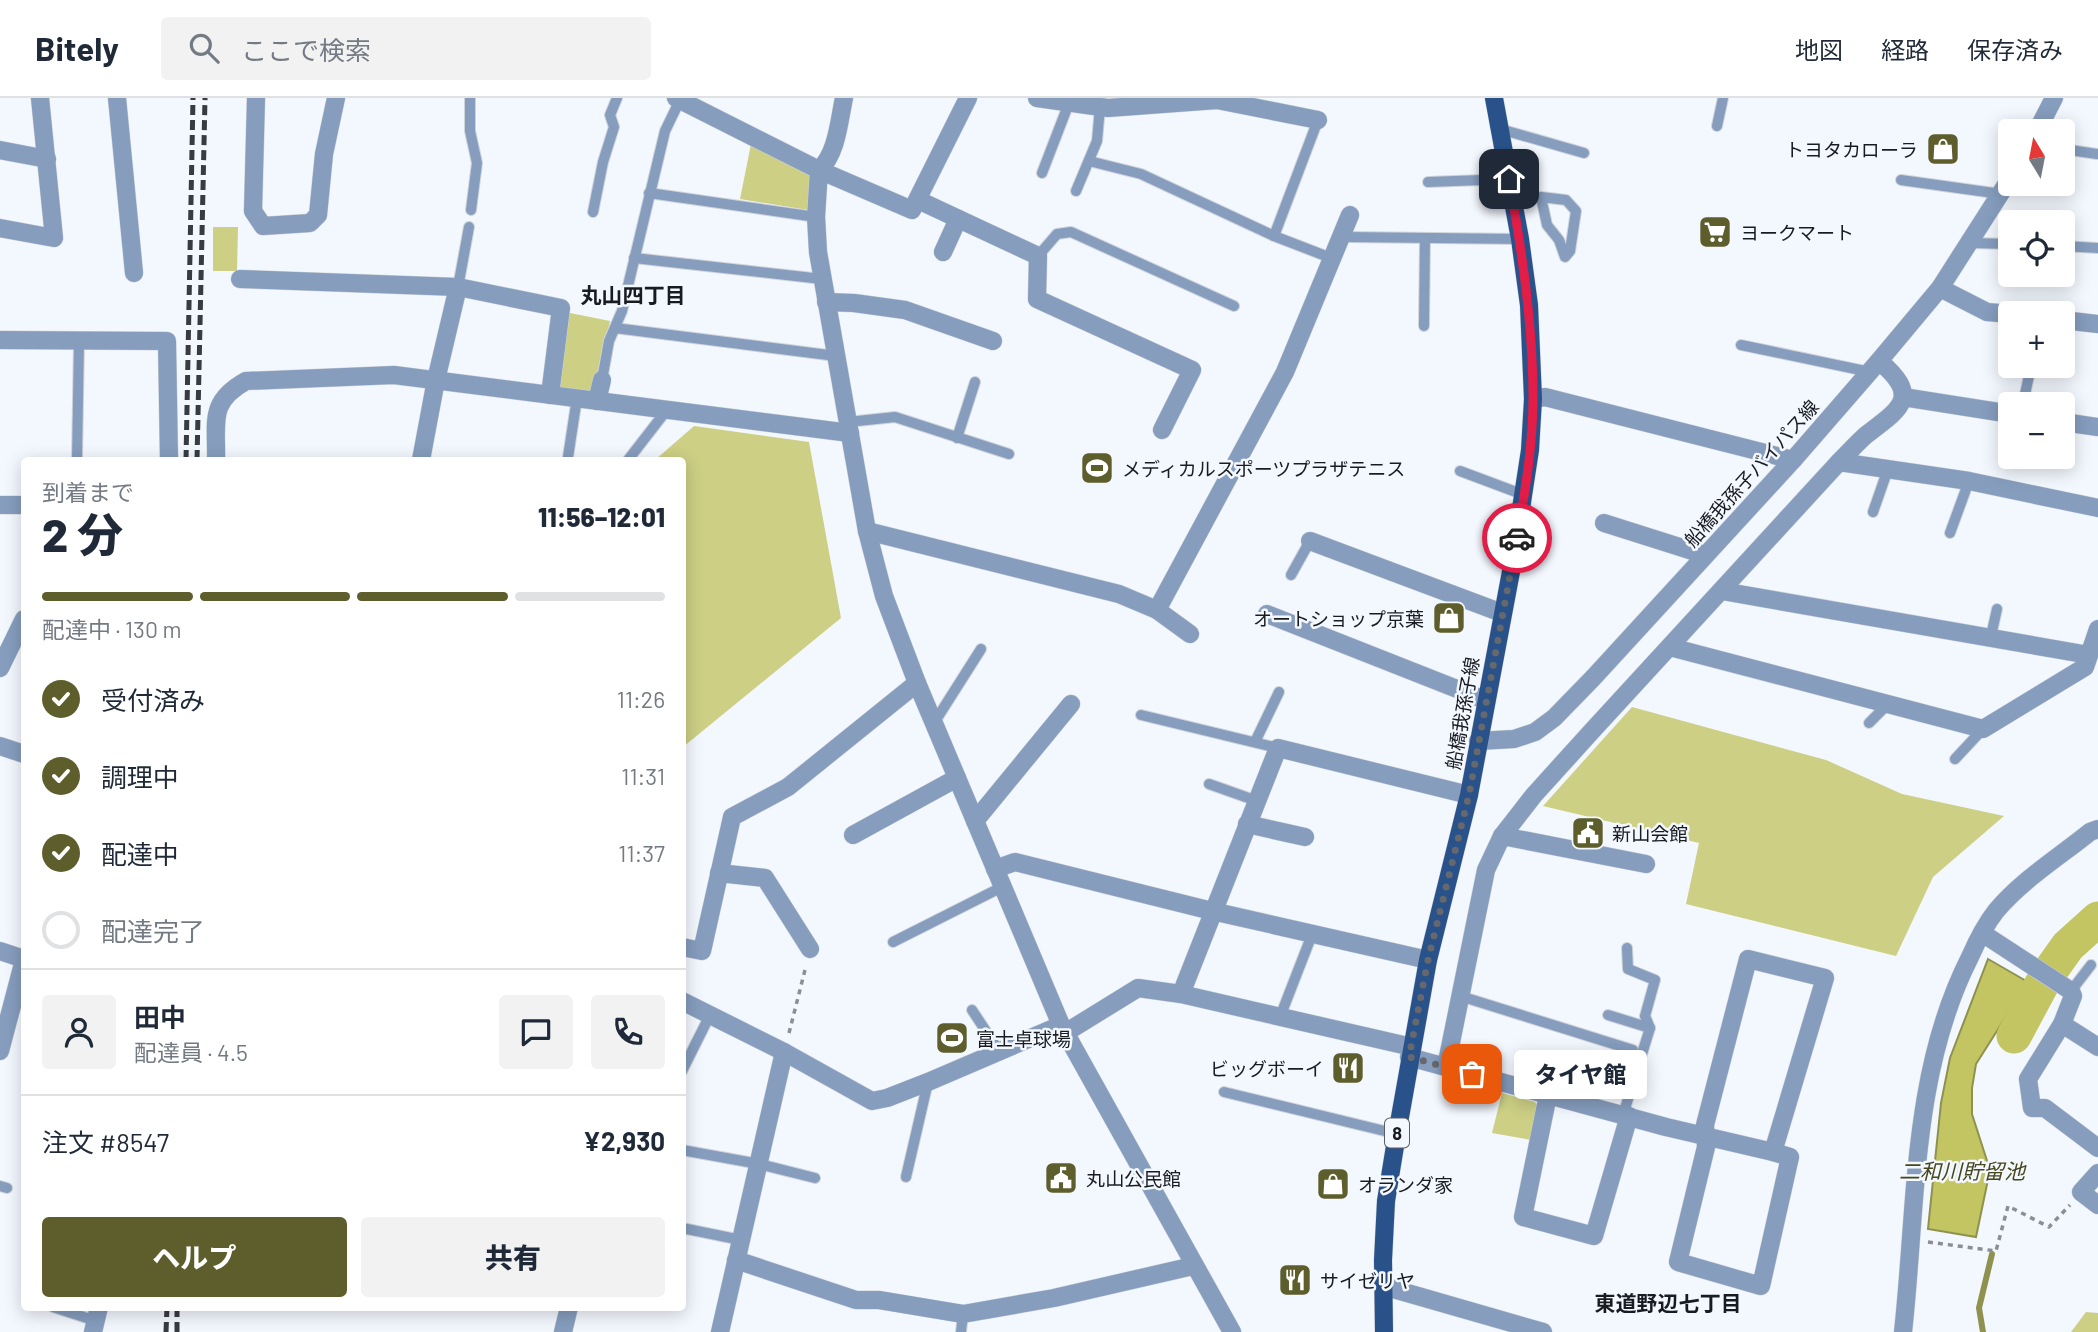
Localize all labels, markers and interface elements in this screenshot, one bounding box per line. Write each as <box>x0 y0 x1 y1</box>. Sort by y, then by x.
search box <box>161 17 651 80</box>
text: Bitely <box>35 28 119 68</box>
icon: search <box>185 29 223 67</box>
text: ここで検索 <box>241 34 371 65</box>
text: 地図 <box>1795 35 1843 64</box>
text: 経路 <box>1881 35 1929 64</box>
text: 保存済み <box>1967 35 2063 64</box>
north arrow <box>1998 119 2076 196</box>
map controls <box>1998 119 2075 469</box>
shop icon: トヨタカローラ <box>1924 130 1962 168</box>
place label: トヨタカローラ <box>1785 138 1918 161</box>
pin <box>1479 149 1539 209</box>
icon: home <box>1490 160 1528 198</box>
button: locate <box>1998 210 2075 287</box>
supermarket icon: ヨークマート <box>1696 213 1734 251</box>
place label: ヨークマート <box>1740 221 1854 244</box>
district label: 丸山四丁目 <box>581 282 686 307</box>
button: + <box>1998 301 2075 378</box>
button: − <box>1998 392 2075 469</box>
street label: 船橋我孫子バイパス線 <box>1679 395 1823 551</box>
sports icon: メディカルスポーツプラザテニス <box>1078 449 1116 487</box>
place label: メディカルスポーツプラザテニス <box>1122 457 1405 480</box>
text: 到着まで <box>42 478 134 506</box>
text: 11:56–12:01 <box>538 501 665 532</box>
courier <box>1482 503 1552 573</box>
text: 2 分 <box>42 506 123 561</box>
icon: car <box>1498 519 1536 557</box>
shop icon: オートショップ京葉 <box>1430 599 1468 637</box>
place label: オートショップ京葉 <box>1253 607 1424 630</box>
text: 配達中 · 130 m <box>42 615 182 643</box>
street label: 船橋我孫子線 <box>1441 655 1483 771</box>
icon: check <box>42 680 80 718</box>
text: 受付済み <box>101 684 205 715</box>
text: 11:26 <box>617 685 665 713</box>
icon: check <box>42 757 80 795</box>
text: 調理中 <box>101 761 179 792</box>
text: 11:31 <box>621 762 665 790</box>
public building icon: 新山会館 <box>1569 814 1607 852</box>
place label: 新山会館 <box>1612 822 1688 845</box>
icon: check <box>42 834 80 872</box>
text: 配達中 <box>101 838 179 869</box>
text: 11:37 <box>618 839 665 867</box>
text: 配達完了 <box>101 915 205 946</box>
button: person <box>42 995 116 1069</box>
button: chat <box>499 995 573 1069</box>
button: phone <box>591 995 665 1069</box>
text: 田中 <box>134 1001 186 1032</box>
sports icon: 富士卓球場 <box>933 1019 971 1057</box>
place label: 富士卓球場 <box>976 1027 1071 1050</box>
text: 配達員 · 4.5 <box>134 1038 248 1066</box>
pin <box>1442 1044 1502 1104</box>
restaurant icon: ビッグボーイ <box>1329 1049 1367 1087</box>
callout: タイヤ館 <box>1514 1049 1647 1098</box>
icon: bag <box>1453 1055 1491 1093</box>
place label: ビッグボーイ <box>1210 1057 1324 1080</box>
text: タイヤ館 <box>1535 1060 1626 1088</box>
road number: 8 <box>1385 1118 1409 1148</box>
text: ¥2,930 <box>583 1125 665 1156</box>
text: 注文 #8547 <box>42 1126 169 1157</box>
water label: 二和川貯留池 <box>1899 1158 2027 1183</box>
public building icon: 丸山公民館 <box>1042 1159 1080 1197</box>
shop icon: オランダ家 <box>1314 1165 1352 1203</box>
place label: 丸山公民館 <box>1086 1167 1181 1190</box>
place label: オランダ家 <box>1358 1173 1453 1196</box>
button: ヘルプ <box>42 1217 347 1297</box>
button: 共有 <box>361 1217 665 1297</box>
restaurant icon: サイゼリヤ <box>1276 1261 1314 1299</box>
place label: サイゼリヤ <box>1320 1269 1415 1292</box>
district label: 東道野辺七丁目 <box>1595 1290 1742 1315</box>

